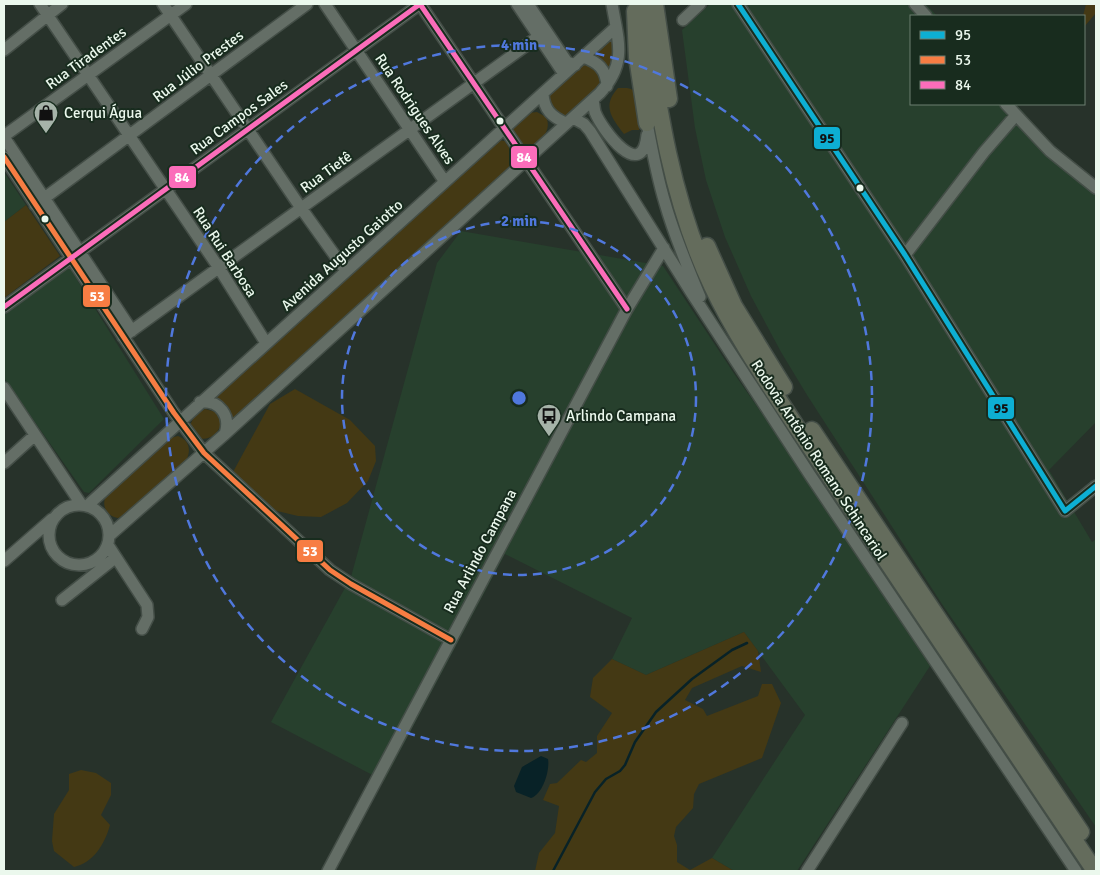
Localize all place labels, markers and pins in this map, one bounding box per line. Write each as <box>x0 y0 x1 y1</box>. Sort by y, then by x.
shop icon: Cerqui Água <box>33 100 59 134</box>
place label: Cerqui Água <box>64 103 142 122</box>
unlabelled marker <box>495 116 505 126</box>
unlabelled marker <box>855 183 865 193</box>
unlabelled marker <box>40 214 50 224</box>
centre of rings <box>510 389 528 407</box>
bus stop icon: Arlindo Campana <box>536 403 562 437</box>
place label: Arlindo Campana <box>566 407 676 425</box>

